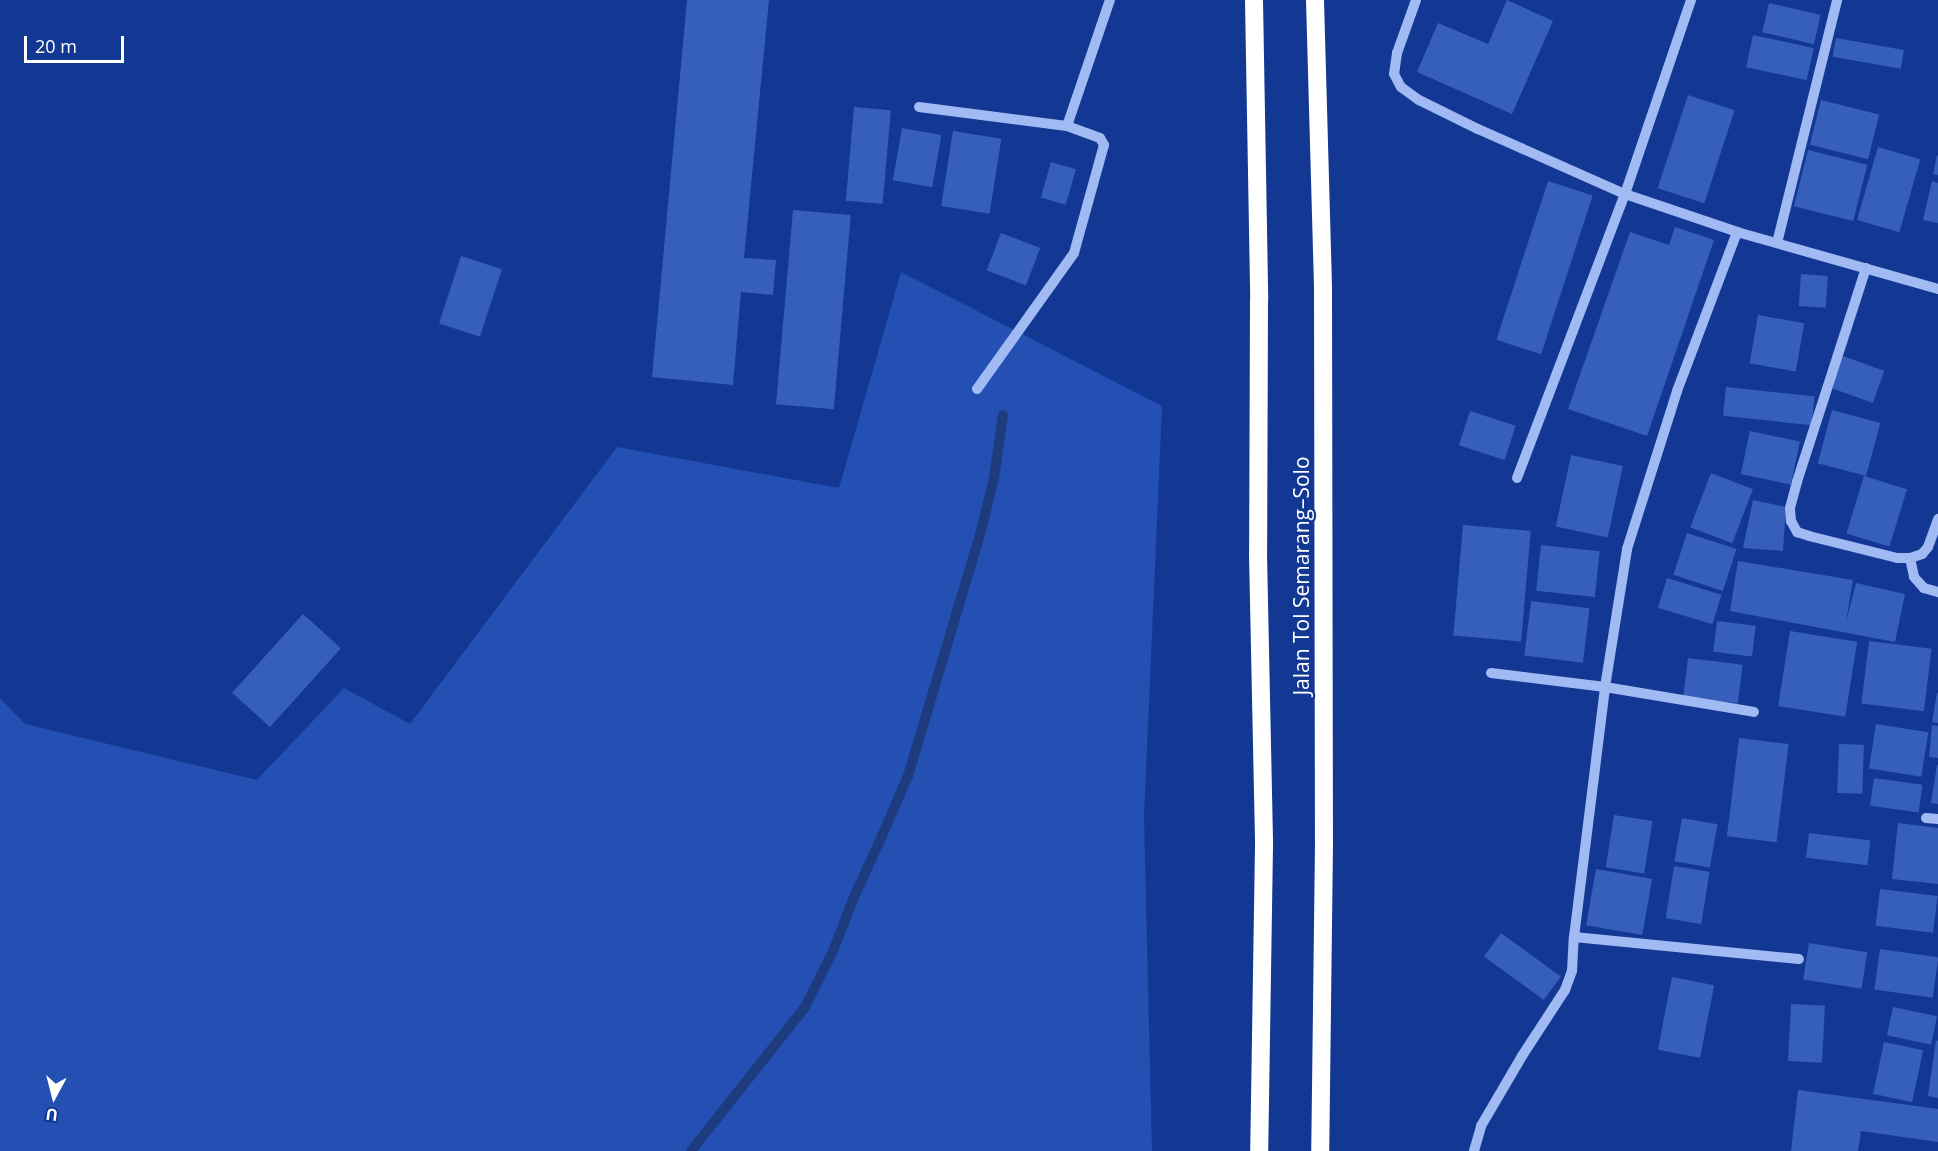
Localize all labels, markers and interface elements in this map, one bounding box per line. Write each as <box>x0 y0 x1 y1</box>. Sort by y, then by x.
scale bar <box>27 24 128 62</box>
text: 20 m <box>35 34 77 58</box>
street label: Jalan Tol Semarang–Solo <box>1288 456 1314 696</box>
north arrow <box>24 1067 84 1127</box>
text: U <box>44 1103 59 1127</box>

